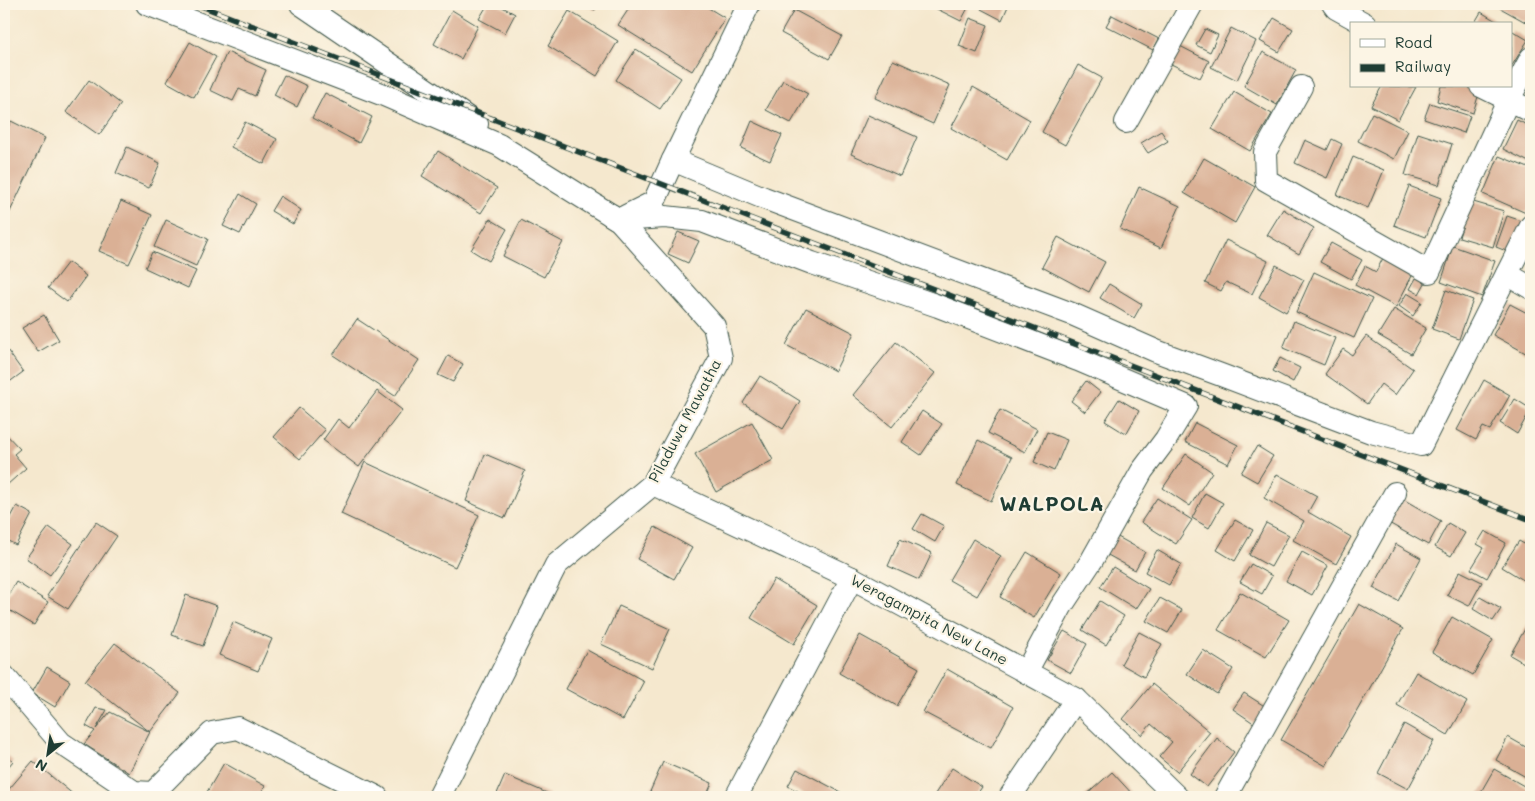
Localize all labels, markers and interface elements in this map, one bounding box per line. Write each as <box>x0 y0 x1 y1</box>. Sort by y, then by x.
legend <box>1350 22 1512 88</box>
text: Road <box>1395 32 1432 52</box>
text: Railway <box>1395 56 1451 76</box>
street label: Piladuwa Mawatha <box>643 355 725 486</box>
district label: WALPOLA <box>999 490 1105 516</box>
street label: Weragampita New Lane <box>847 569 1012 669</box>
north arrow <box>22 728 72 778</box>
text: N <box>32 755 51 777</box>

